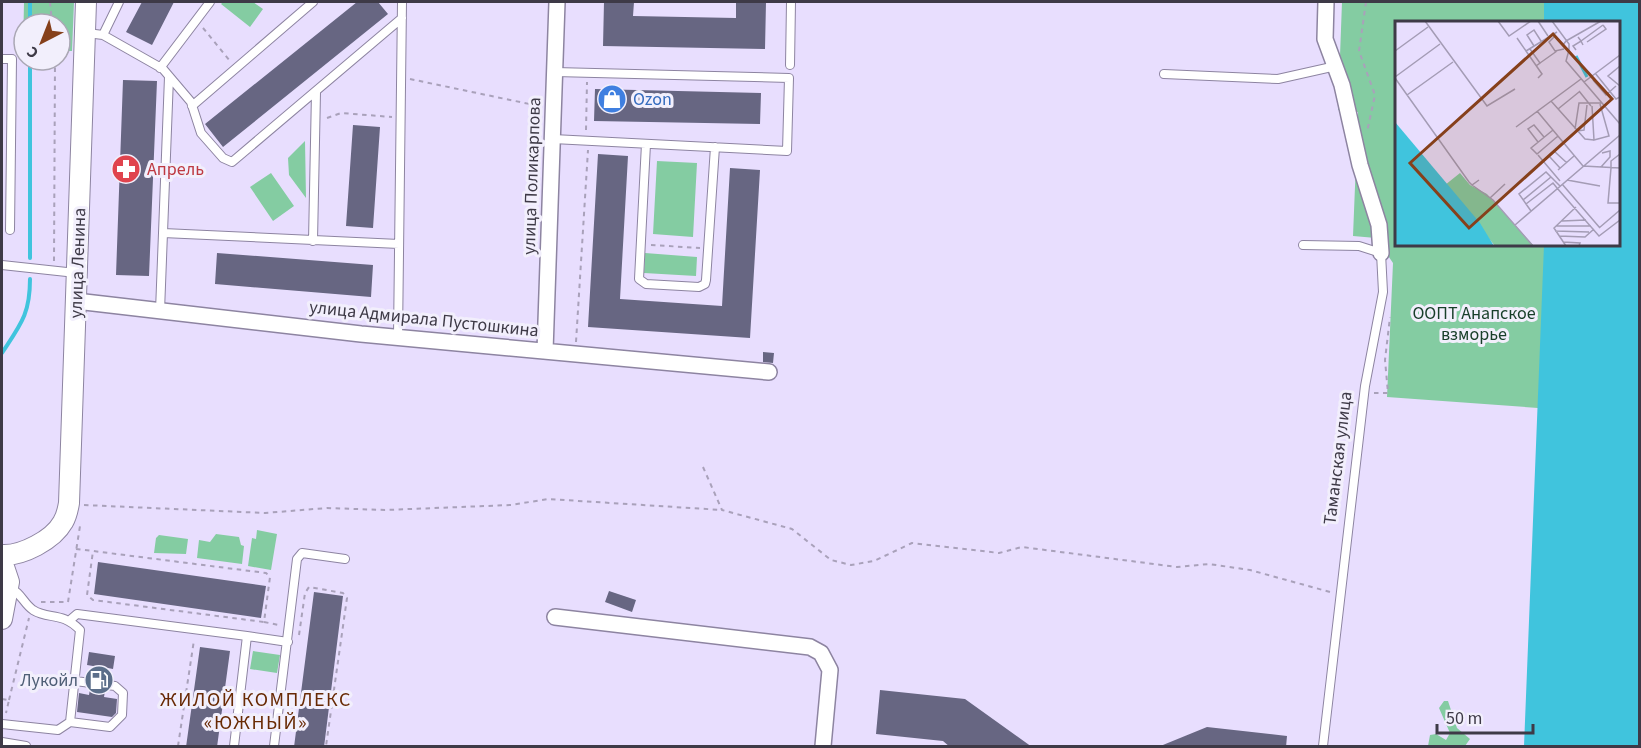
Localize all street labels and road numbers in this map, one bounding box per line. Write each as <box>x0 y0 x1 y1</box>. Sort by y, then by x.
street label: улица Поликарпова <box>517 97 547 255</box>
street label: улица Ленина <box>64 207 92 319</box>
street label: улица Адмирала Пустошкина <box>308 295 540 343</box>
street label: Таманская улица <box>1317 390 1359 526</box>

